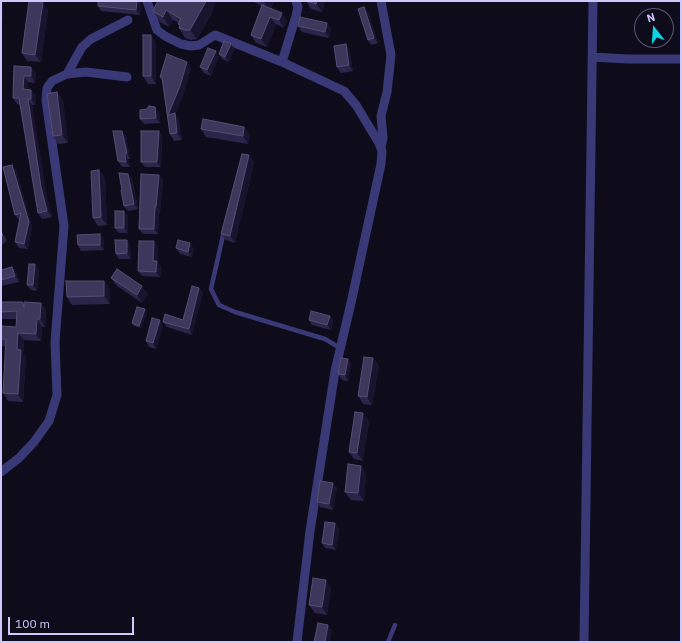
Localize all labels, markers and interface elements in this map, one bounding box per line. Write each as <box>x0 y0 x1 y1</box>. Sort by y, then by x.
north arrow <box>634 8 674 48</box>
text: N <box>645 10 657 25</box>
scale bar <box>10 609 136 635</box>
text: 100 m <box>15 616 50 631</box>

